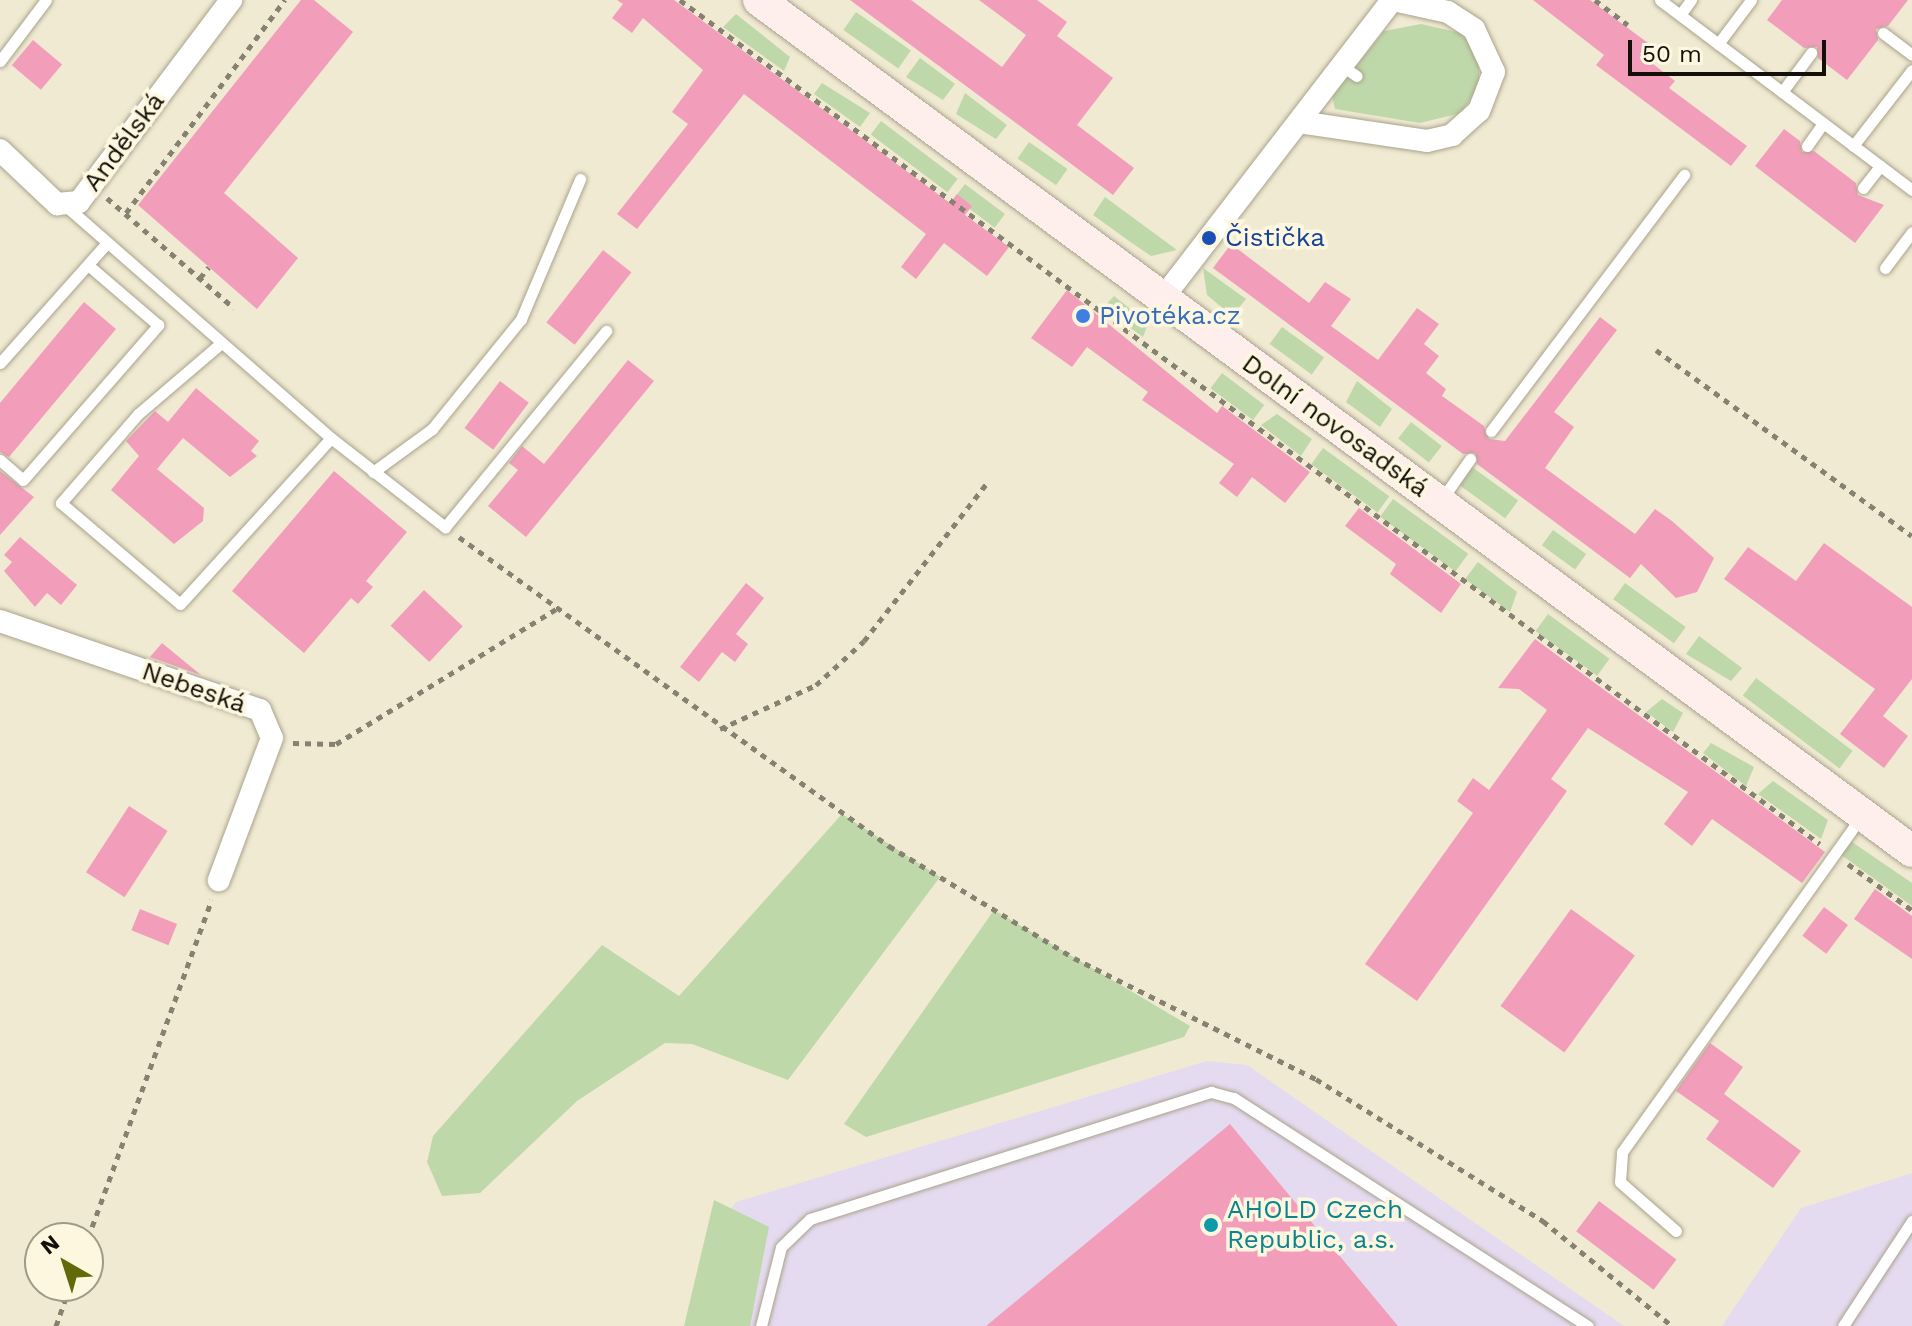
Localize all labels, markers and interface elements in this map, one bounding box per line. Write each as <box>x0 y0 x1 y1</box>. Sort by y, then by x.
scale bar <box>1632 24 1830 74</box>
text: 50 m <box>1642 40 1702 68</box>
street label: Andělská <box>77 87 171 197</box>
place label: Čistička <box>1225 222 1325 254</box>
marker: Čistička <box>1200 229 1218 247</box>
place label: Pivotéka.cz <box>1099 300 1241 332</box>
marker: Pivotéka.cz <box>1074 307 1092 325</box>
street label: Dolní novosadská <box>1236 348 1434 504</box>
street label: Nebeská <box>138 656 250 720</box>
place label: AHOLD Czech Republic, a.s. <box>1227 1194 1403 1256</box>
marker: AHOLD Czech Republic, a.s. <box>1202 1216 1220 1234</box>
north arrow <box>24 1222 104 1302</box>
text: N <box>36 1230 64 1259</box>

